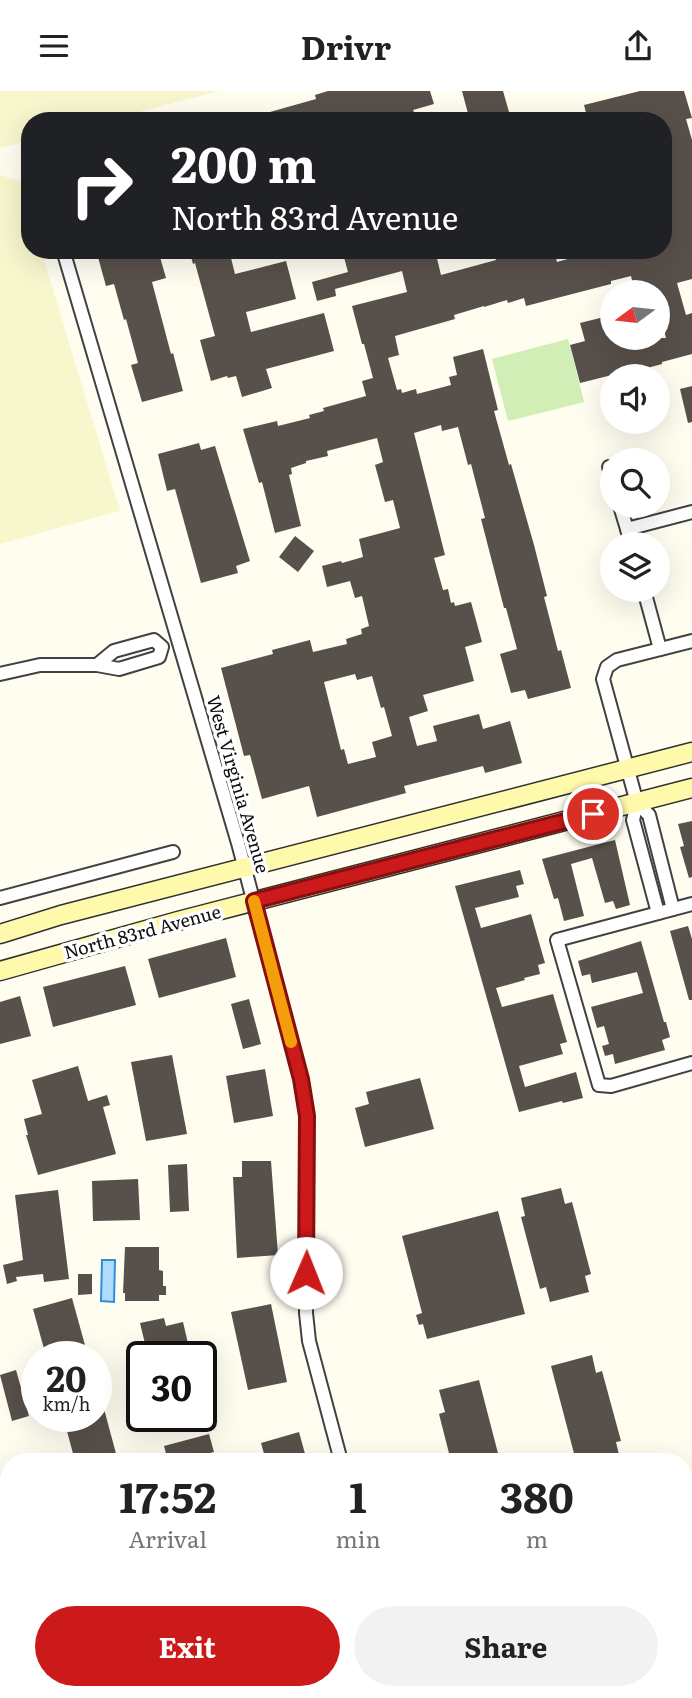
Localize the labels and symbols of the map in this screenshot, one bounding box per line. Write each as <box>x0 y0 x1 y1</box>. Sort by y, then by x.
north arrow <box>600 280 670 350</box>
street label: West Virginia Avenue <box>201 692 277 876</box>
pin <box>563 784 623 844</box>
street label: North 83rd Avenue <box>60 897 224 965</box>
position arrow <box>269 1236 343 1310</box>
speed limit sign: 30 <box>126 1341 217 1432</box>

